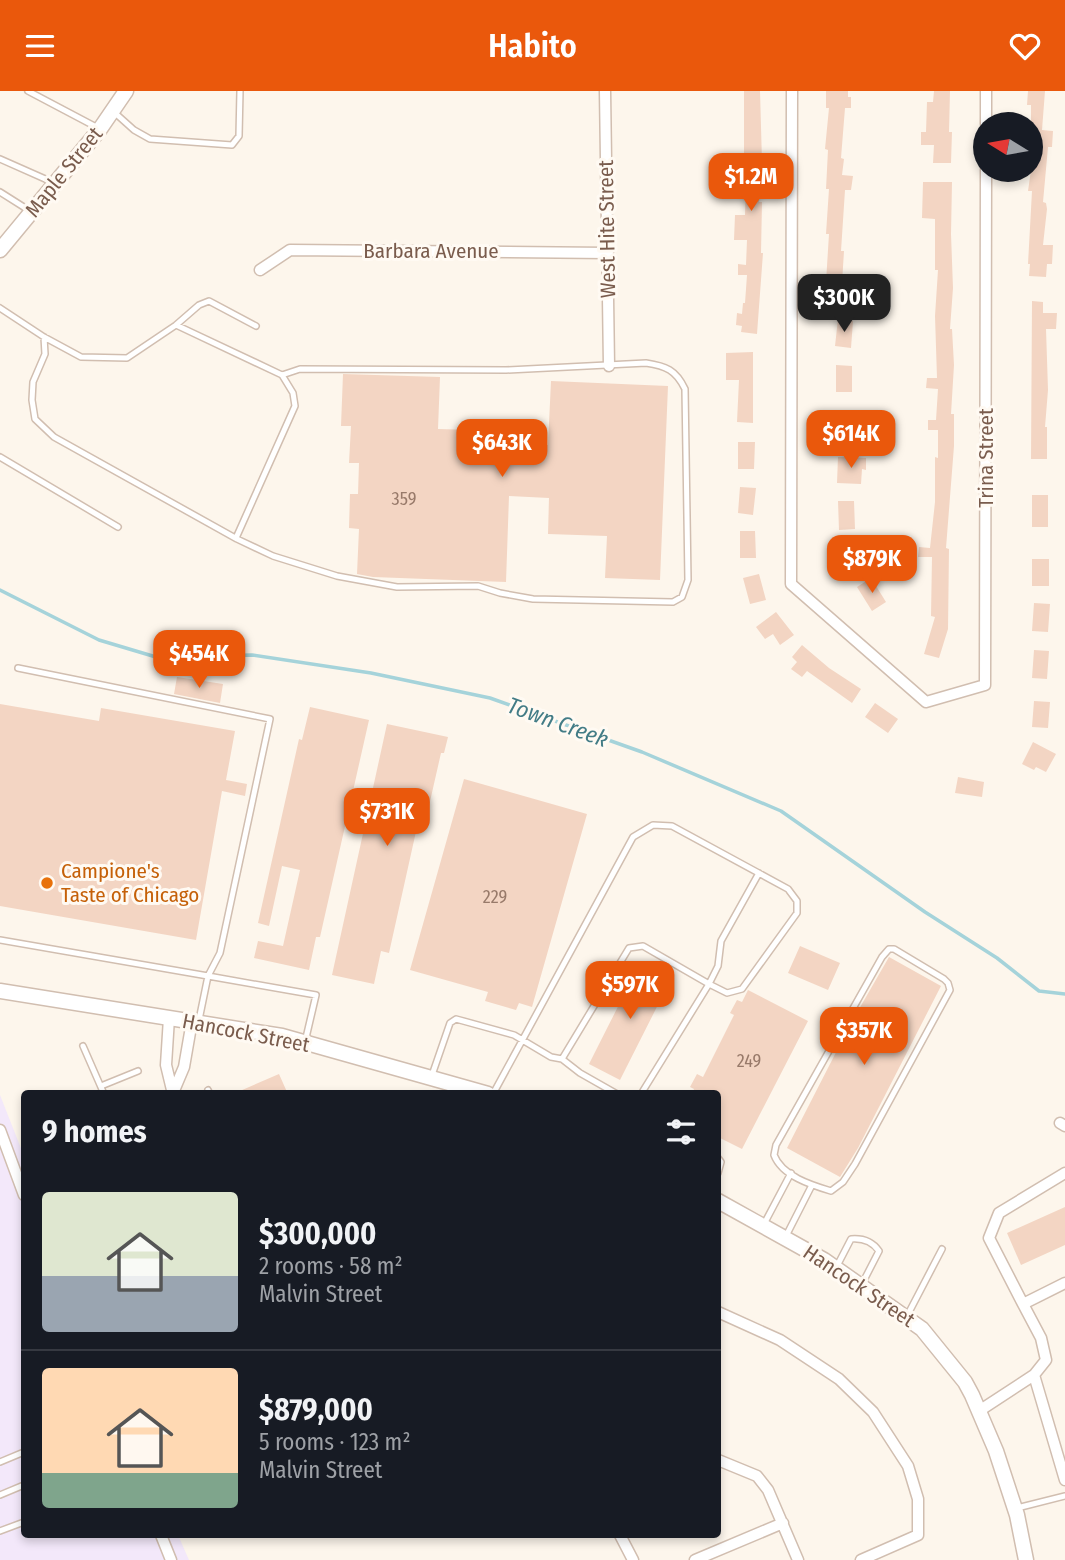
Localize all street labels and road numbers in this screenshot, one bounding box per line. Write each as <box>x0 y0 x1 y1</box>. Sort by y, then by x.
street label: Maple Street <box>20 121 108 222</box>
street label: West Hite Street <box>593 160 621 298</box>
street label: Barbara Avenue <box>363 238 499 264</box>
street label: Trina Street <box>973 408 999 508</box>
street label: Hancock Street <box>180 1008 312 1058</box>
street label: Hancock Street <box>798 1239 920 1333</box>

